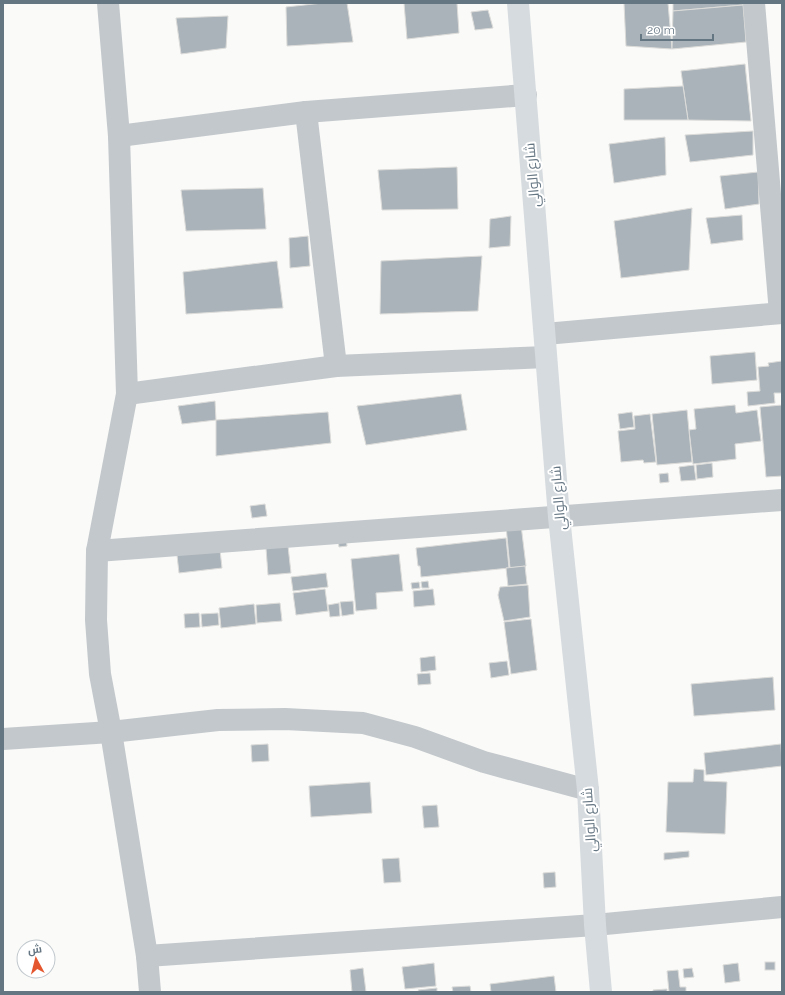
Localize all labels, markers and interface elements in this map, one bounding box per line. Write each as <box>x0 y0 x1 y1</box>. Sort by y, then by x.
scale bar <box>641 16 713 42</box>
text: 20 m <box>647 23 675 37</box>
street label: شارع الوالي <box>521 142 547 208</box>
street label: شارع الوالي <box>547 465 573 531</box>
street label: شارع الوالي <box>579 787 603 853</box>
north arrow <box>16 939 56 979</box>
text: ش <box>27 942 43 957</box>

